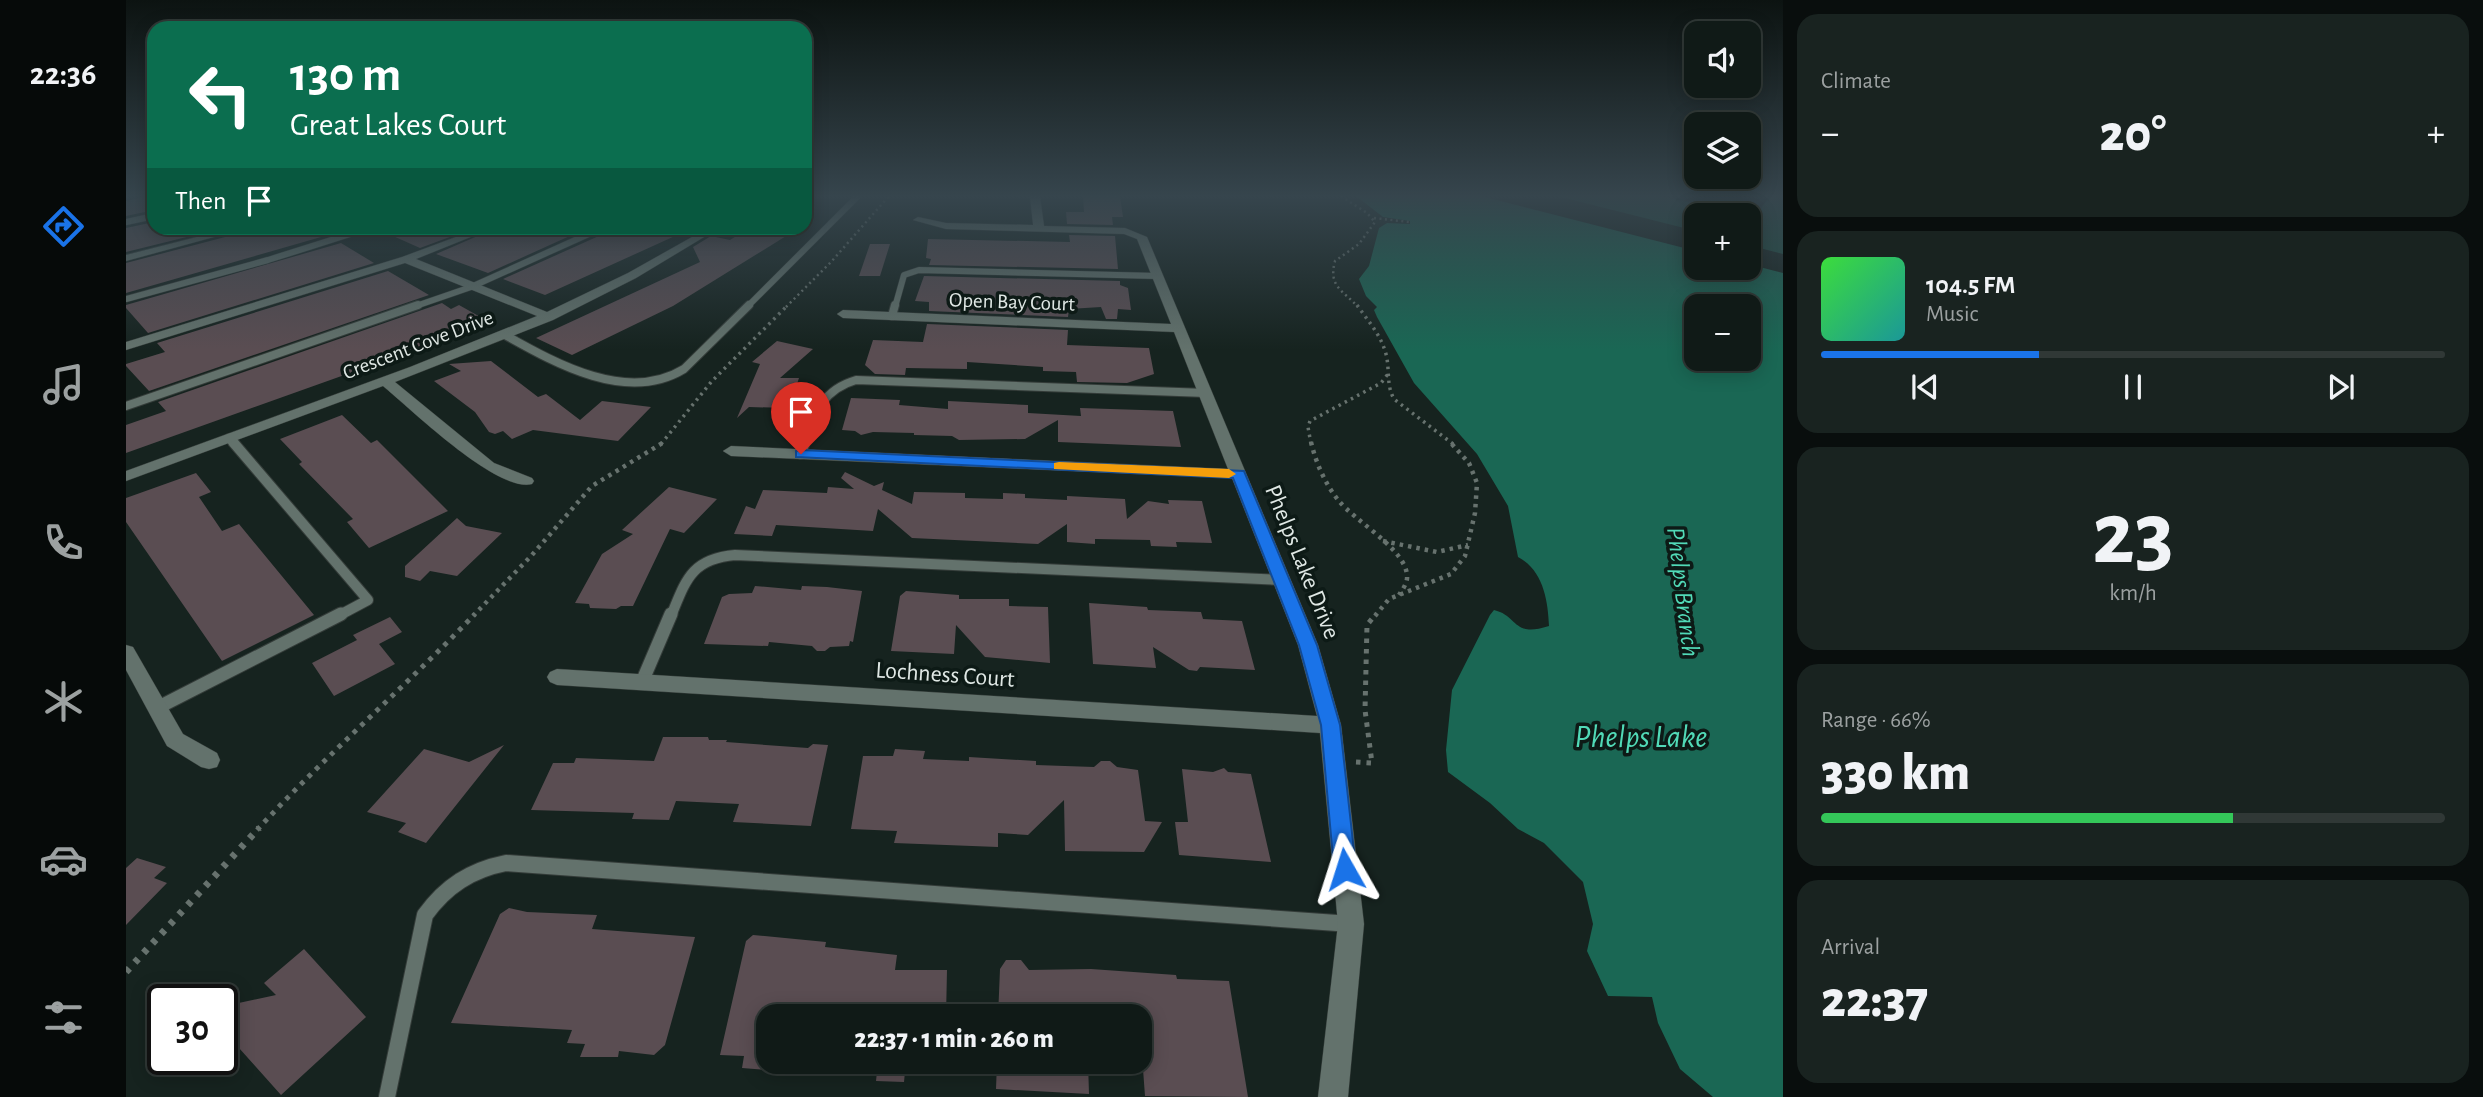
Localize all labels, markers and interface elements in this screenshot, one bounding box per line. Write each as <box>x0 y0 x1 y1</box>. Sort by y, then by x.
map controls <box>1684 21 1761 371</box>
button: sound <box>1684 21 1761 98</box>
icon: left <box>175 49 266 140</box>
text: 130 m <box>290 51 401 100</box>
text: 22:36 <box>30 58 96 90</box>
text: Climate <box>1821 70 1891 93</box>
text: 20° <box>2099 108 2167 160</box>
text: Great Lakes Court <box>290 109 506 141</box>
button: layers <box>1684 112 1761 189</box>
text: − <box>1821 115 1839 153</box>
text: + <box>2427 115 2445 153</box>
icon: arrive <box>240 182 278 220</box>
text: Then <box>175 188 226 214</box>
icon: directions <box>39 202 88 251</box>
button: + <box>1684 203 1761 280</box>
text: 104.5 FM <box>1926 272 2015 298</box>
street label: Open Bay Court <box>949 289 1076 315</box>
button: − <box>1684 294 1761 371</box>
text: Music <box>1926 303 1978 326</box>
street label: Crescent Cove Drive <box>340 307 496 383</box>
icon: music <box>39 360 88 409</box>
icon: previous <box>1906 368 1944 406</box>
icon: pause <box>2114 368 2152 406</box>
icon: next <box>2322 368 2360 406</box>
pin <box>771 382 831 454</box>
icon: arrive <box>782 393 820 431</box>
street label: Phelps Lake Drive <box>1260 482 1344 642</box>
text: 23 <box>2092 489 2174 580</box>
icon: phone <box>39 518 88 567</box>
water label: Phelps Branch <box>1662 526 1704 658</box>
text: km/h <box>2109 582 2157 605</box>
street label: Lochness Court <box>875 658 1016 692</box>
icon: climate <box>39 677 88 726</box>
text: Range · 66% <box>1821 709 1931 732</box>
water label: Phelps Lake <box>1575 721 1707 754</box>
text: 330 km <box>1821 747 1970 799</box>
position arrow <box>1308 832 1382 906</box>
icon: car <box>39 835 88 884</box>
text: Arrival <box>1821 936 1880 959</box>
text: 22:37 <box>1821 974 1928 1026</box>
speed limit sign: 30 <box>147 984 238 1075</box>
icon: filters <box>39 993 88 1042</box>
text: 22:37 · 1 min · 260 m <box>854 1026 1054 1052</box>

